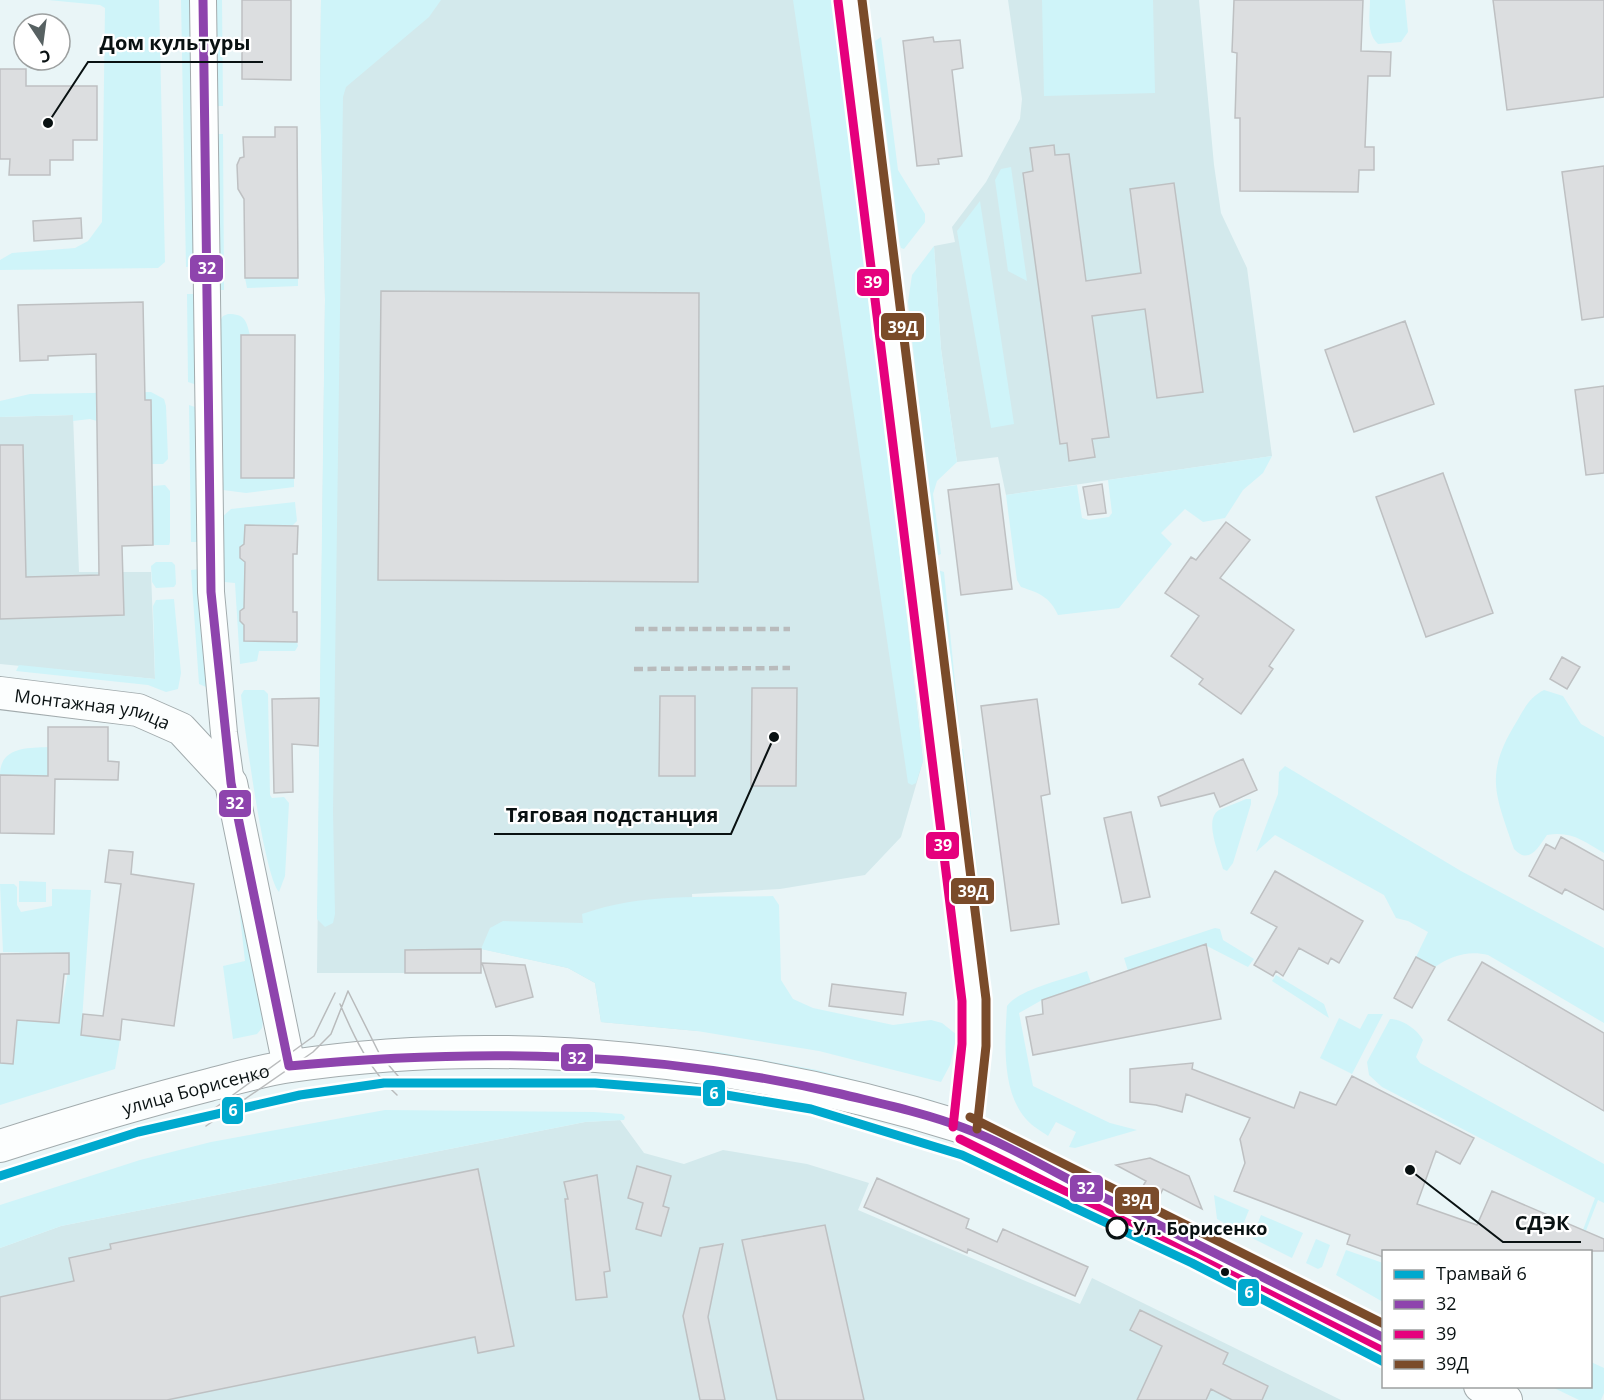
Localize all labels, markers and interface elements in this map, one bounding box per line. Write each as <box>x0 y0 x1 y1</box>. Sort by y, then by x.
north arrow <box>12 12 72 72</box>
callout: Дом культуры <box>88 24 263 62</box>
text: Дом культуры <box>100 29 250 56</box>
text: С <box>38 45 53 68</box>
line badge: 32 <box>189 254 224 283</box>
text: 32 <box>198 257 216 279</box>
line badge: 39 <box>856 268 890 297</box>
text: 39 <box>864 271 882 293</box>
line badge: 39Д <box>880 312 925 341</box>
text: 39Д <box>888 316 918 338</box>
street label: Монтажная улица <box>13 683 174 735</box>
line badge: 32 <box>218 789 252 818</box>
text: 32 <box>226 792 244 814</box>
callout: Тяговая подстанция <box>494 796 731 834</box>
text: Тяговая подстанция <box>506 801 718 828</box>
line badge: 39 <box>925 831 960 860</box>
text: 39 <box>934 834 952 856</box>
line badge: 39Д <box>950 877 995 905</box>
text: 39Д <box>958 880 988 902</box>
line badge: 32 <box>560 1043 594 1072</box>
text: 32 <box>568 1047 586 1069</box>
street label: улица Борисенко <box>119 1058 272 1120</box>
line badge: 6 <box>702 1079 726 1107</box>
text: 6 <box>709 1082 719 1104</box>
line badge: 6 <box>221 1096 244 1125</box>
text: 6 <box>228 1099 238 1121</box>
line badge: 32 <box>1069 1174 1104 1203</box>
text: 32 <box>1077 1177 1095 1199</box>
line badge: 39Д <box>1114 1186 1160 1215</box>
text: 39Д <box>1122 1189 1152 1211</box>
callout: СДЭК <box>1503 1204 1581 1242</box>
text: СДЭК <box>1515 1209 1570 1236</box>
place label: Ул. Борисенко <box>1133 1216 1267 1240</box>
marker: Ул. Борисенко <box>1106 1217 1128 1239</box>
legend <box>1382 1250 1592 1388</box>
text: Трамвай 6 <box>1436 1261 1527 1285</box>
unlabelled marker <box>1219 1266 1231 1278</box>
line badge: 6 <box>1237 1278 1260 1307</box>
text: 6 <box>1244 1281 1254 1303</box>
text: 32 <box>1436 1291 1457 1315</box>
text: 39 <box>1436 1321 1457 1345</box>
text: 39Д <box>1436 1351 1469 1375</box>

